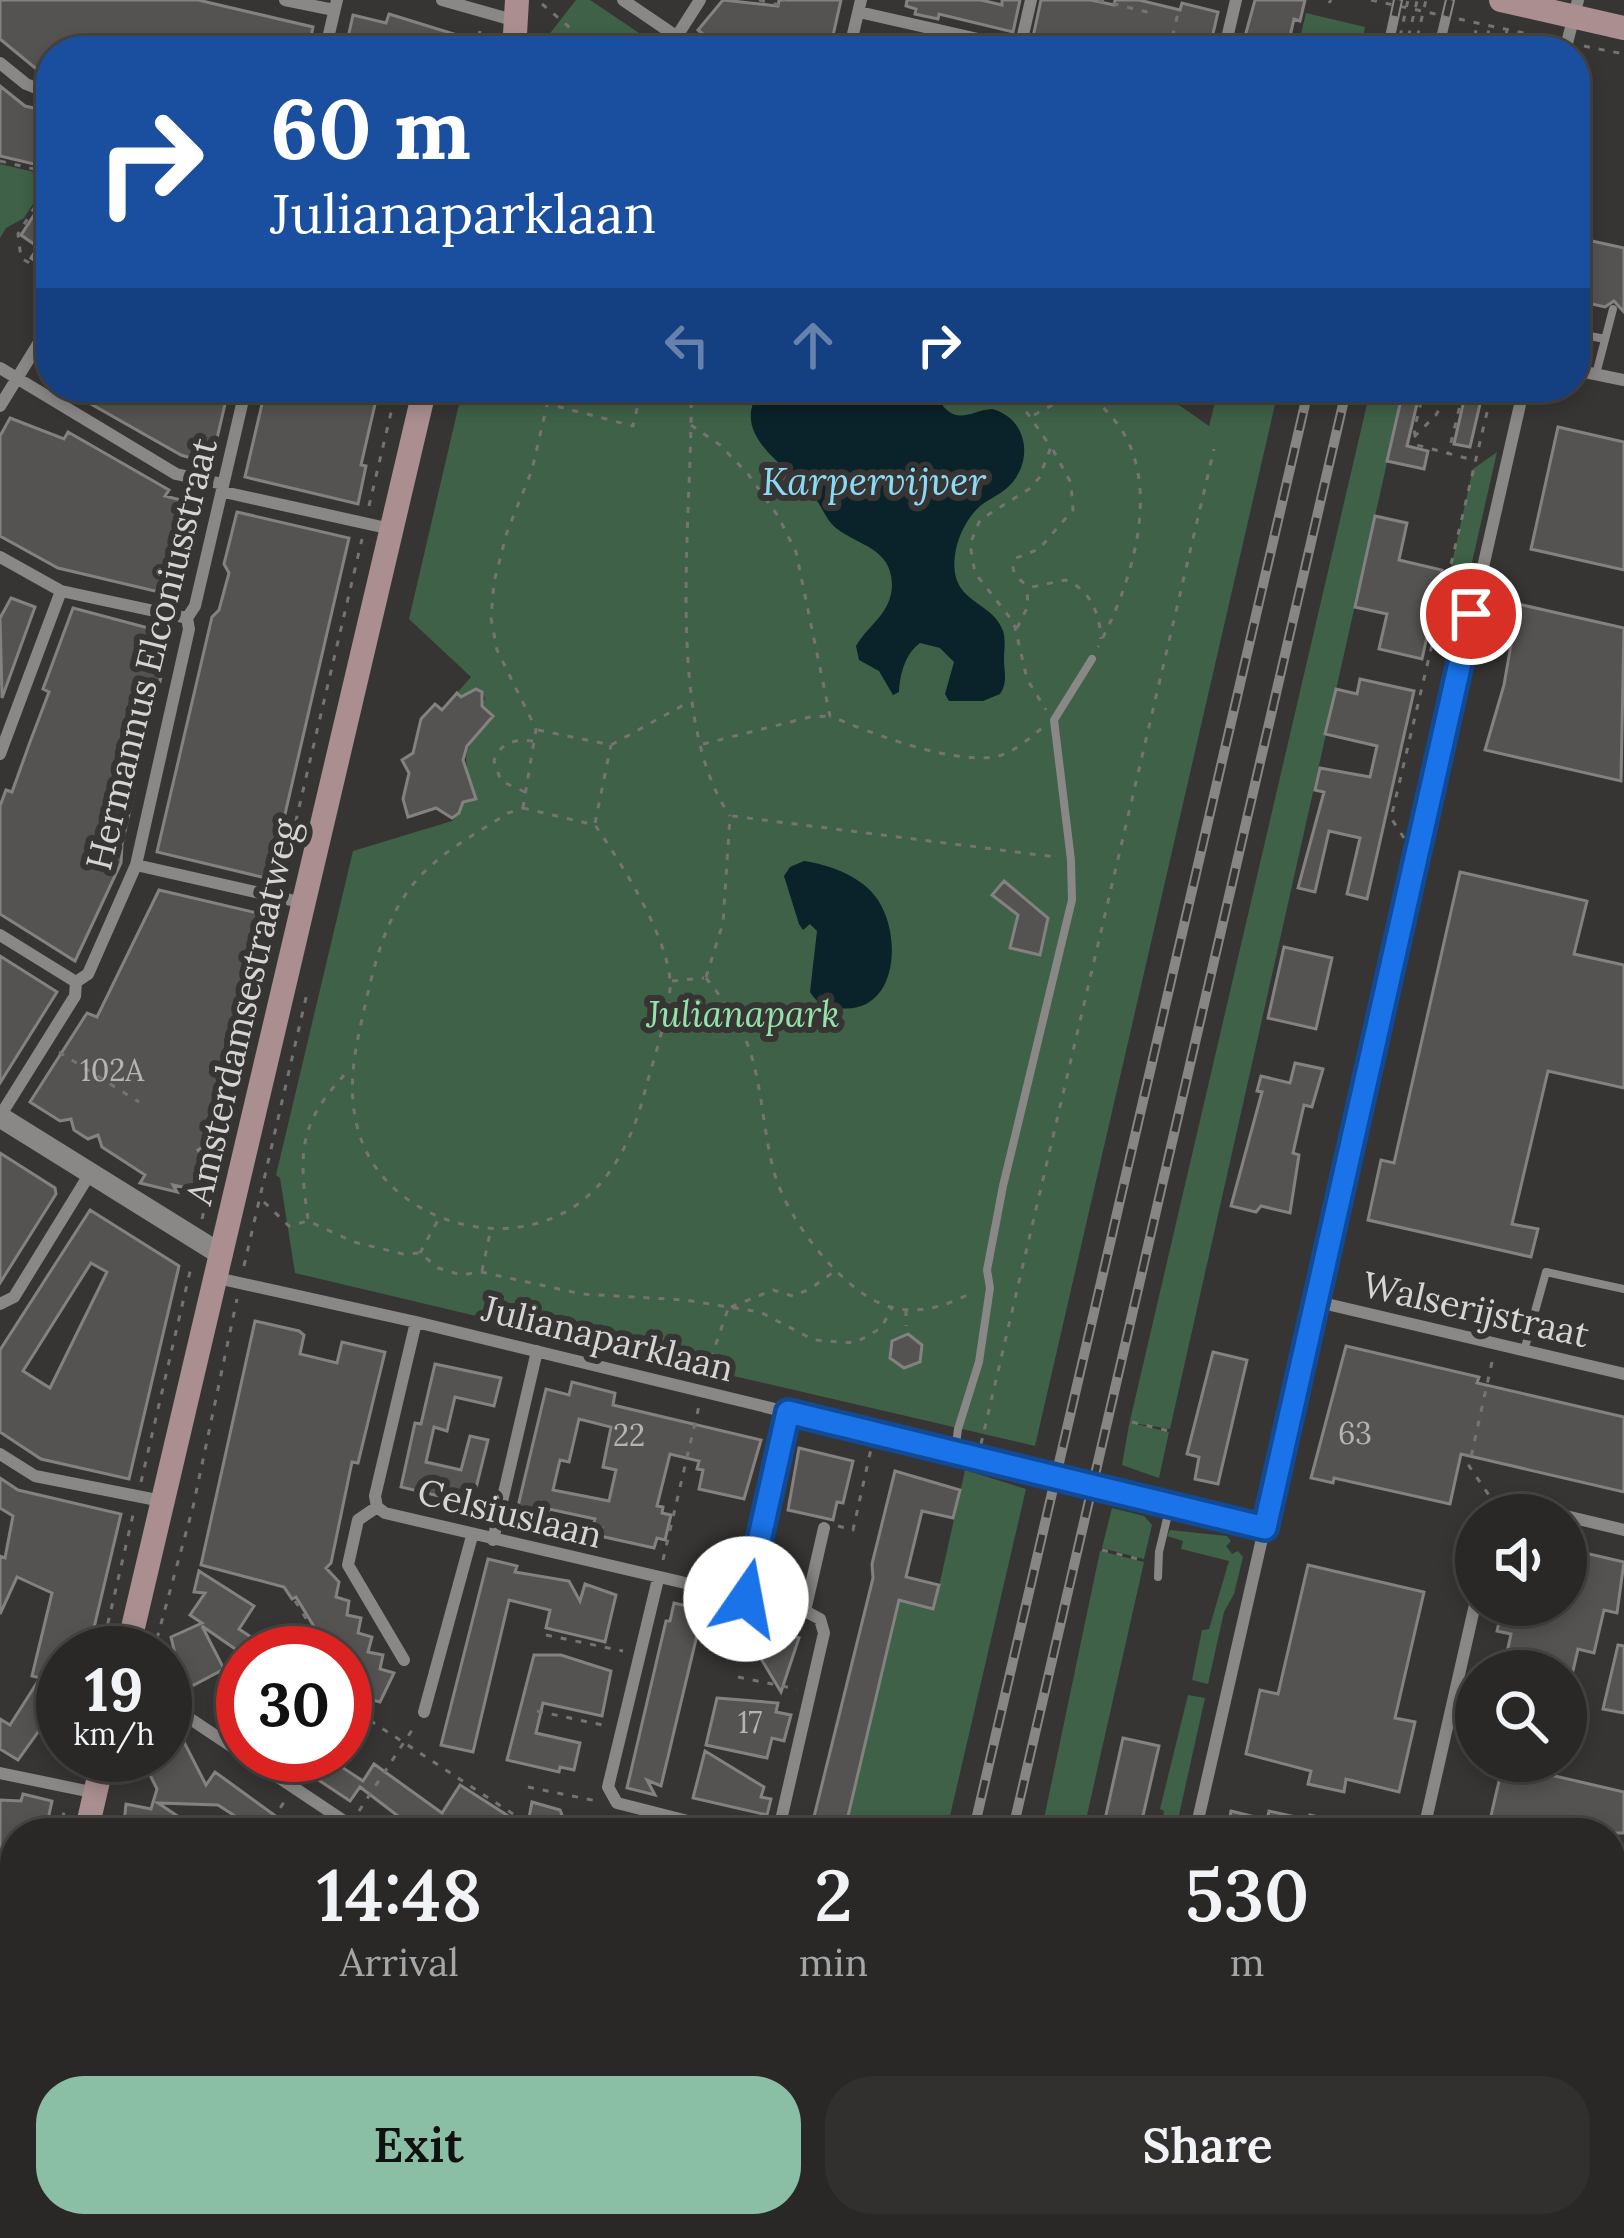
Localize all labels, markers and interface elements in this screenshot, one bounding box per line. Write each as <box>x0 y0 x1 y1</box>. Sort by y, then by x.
text: 60 m <box>270 74 471 182</box>
icon: right <box>72 84 228 240</box>
text: Julianaparklaan <box>270 179 656 248</box>
icon: left <box>654 312 720 378</box>
icon: ahead <box>780 312 846 378</box>
icon: right <box>906 312 972 378</box>
street label: Hermannus Elconiusstraat <box>75 433 227 875</box>
water label: Karpervijver <box>762 456 987 506</box>
pin <box>1420 563 1522 665</box>
icon: arrive <box>1438 581 1504 647</box>
street label: Amsterdamsestraatweg <box>175 814 309 1210</box>
park label: Julianapark <box>645 991 840 1037</box>
house number: 102A <box>80 1051 145 1089</box>
street label: Walserijstraat <box>1358 1261 1594 1357</box>
street label: Julianaparklaan <box>477 1284 738 1391</box>
house number: 63 <box>1338 1414 1372 1452</box>
house number: 22 <box>613 1416 645 1454</box>
street label: Celsiuslaan <box>413 1468 607 1558</box>
map controls <box>1455 1494 1587 1782</box>
button: sound <box>1455 1494 1587 1626</box>
position arrow <box>683 1536 809 1662</box>
speed limit sign: 30 <box>216 1626 372 1782</box>
button: search <box>1455 1650 1587 1782</box>
text: 19 <box>85 1651 143 1727</box>
house number: 17 <box>738 1703 763 1741</box>
text: km/h <box>73 1715 155 1753</box>
text: 14:48 <box>317 1849 482 1941</box>
text: 2 <box>814 1849 853 1941</box>
text: 530 <box>1185 1849 1309 1941</box>
text: Arrival <box>340 1937 459 1987</box>
text: min <box>799 1937 868 1987</box>
text: m <box>1230 1937 1265 1987</box>
button: Exit <box>36 2076 801 2214</box>
button: Share <box>825 2076 1590 2214</box>

